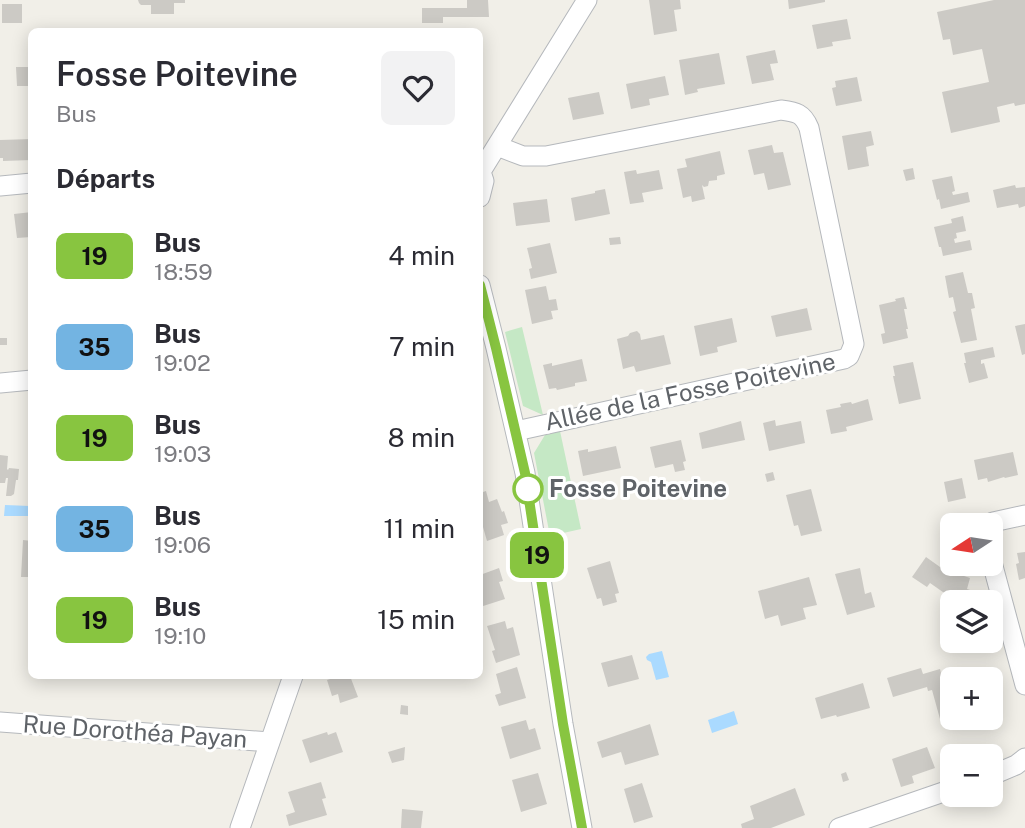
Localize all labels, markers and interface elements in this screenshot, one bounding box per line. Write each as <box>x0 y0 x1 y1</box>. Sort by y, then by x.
button: heart <box>381 51 455 125</box>
text: Fosse Poitevine <box>56 55 298 93</box>
text: Bus <box>56 100 96 127</box>
text: Départs <box>56 163 155 194</box>
text: Bus <box>154 227 201 258</box>
text: 4 min <box>388 240 455 271</box>
text: 19 <box>81 242 108 270</box>
text: 18:59 <box>154 258 213 285</box>
text: Bus <box>154 318 201 349</box>
text: 7 min <box>389 331 455 362</box>
text: 35 <box>78 333 111 361</box>
street label: Allée de la Fosse Poitevine <box>542 347 838 436</box>
text: 19:02 <box>154 349 211 376</box>
text: Bus <box>154 409 201 440</box>
text: 8 min <box>388 422 455 453</box>
text: 19 <box>81 424 108 452</box>
text: 19:03 <box>154 440 211 467</box>
marker: Fosse Poitevine <box>513 474 543 504</box>
place label: Fosse Poitevine <box>549 474 727 502</box>
text: Bus <box>154 500 201 531</box>
text: 11 min <box>383 513 455 544</box>
north arrow <box>940 513 1003 576</box>
map controls <box>940 513 1003 807</box>
text: 35 <box>78 515 111 543</box>
text: 19:06 <box>154 531 211 558</box>
line badge: 19 <box>505 532 568 578</box>
text: 19 <box>524 541 550 569</box>
button: layers <box>940 590 1003 653</box>
text: Bus <box>154 591 201 622</box>
text: 15 min <box>377 604 455 635</box>
text: 19 <box>81 606 108 634</box>
text: 19:10 <box>154 622 206 649</box>
button: + <box>940 667 1003 730</box>
street label: Rue Dorothéa Payan <box>22 709 248 753</box>
button: − <box>940 744 1003 807</box>

